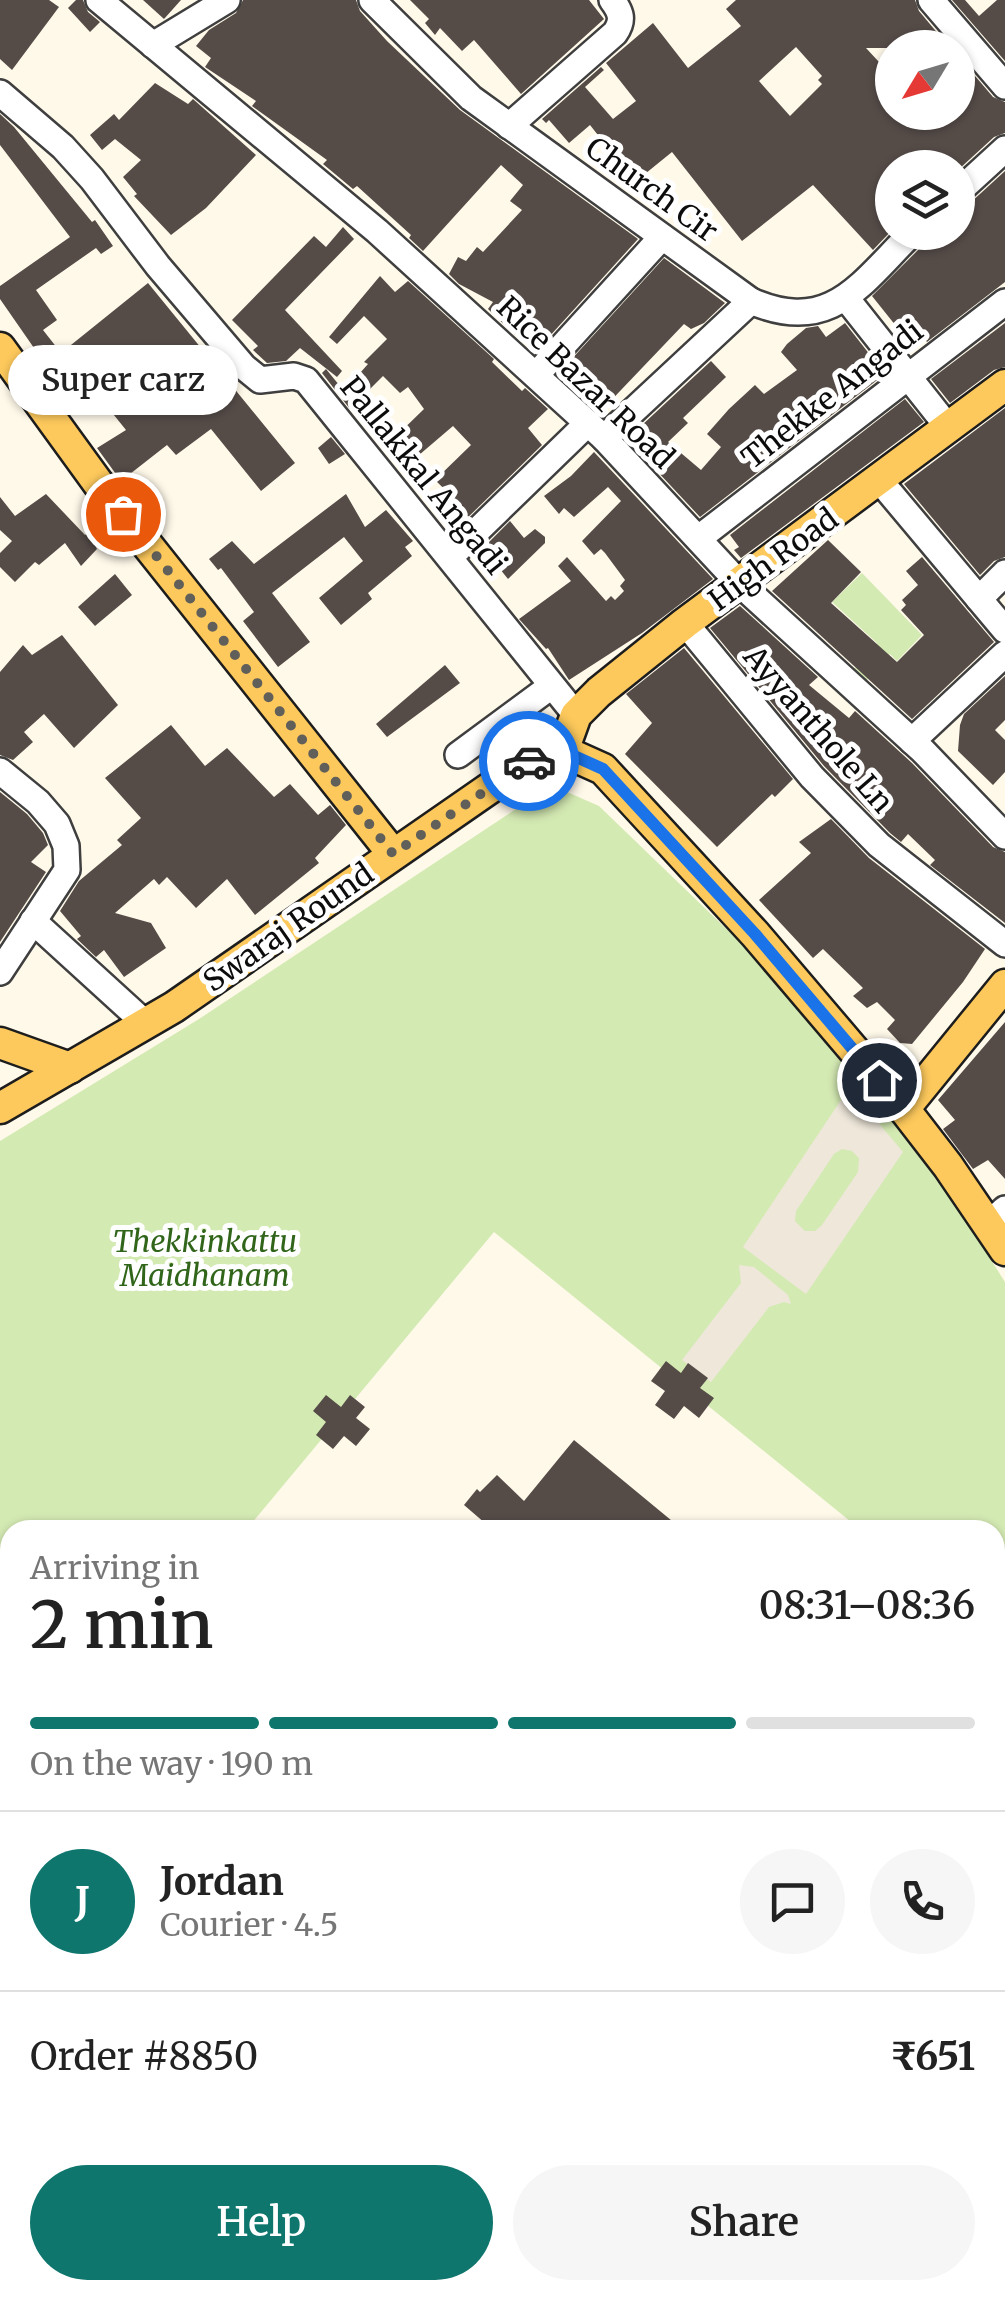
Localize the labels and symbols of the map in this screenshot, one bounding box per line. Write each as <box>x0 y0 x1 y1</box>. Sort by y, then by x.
north arrow <box>875 30 975 130</box>
street label: Church Cir <box>579 128 725 250</box>
street label: Rice Bazar Road <box>489 288 683 476</box>
street label: Thekke Angadi <box>734 312 930 476</box>
callout: Super carz <box>8 344 238 414</box>
street label: Pallakkal Angadi <box>333 368 515 582</box>
pin <box>81 472 166 557</box>
street label: High Road <box>701 499 845 619</box>
street label: Ayyanthole Ln <box>735 637 902 820</box>
courier <box>479 711 579 811</box>
street label: Swaraj Round <box>196 854 380 1000</box>
pin <box>837 1038 922 1123</box>
park label: Thekkinkattu Maidhanam <box>113 1222 297 1294</box>

